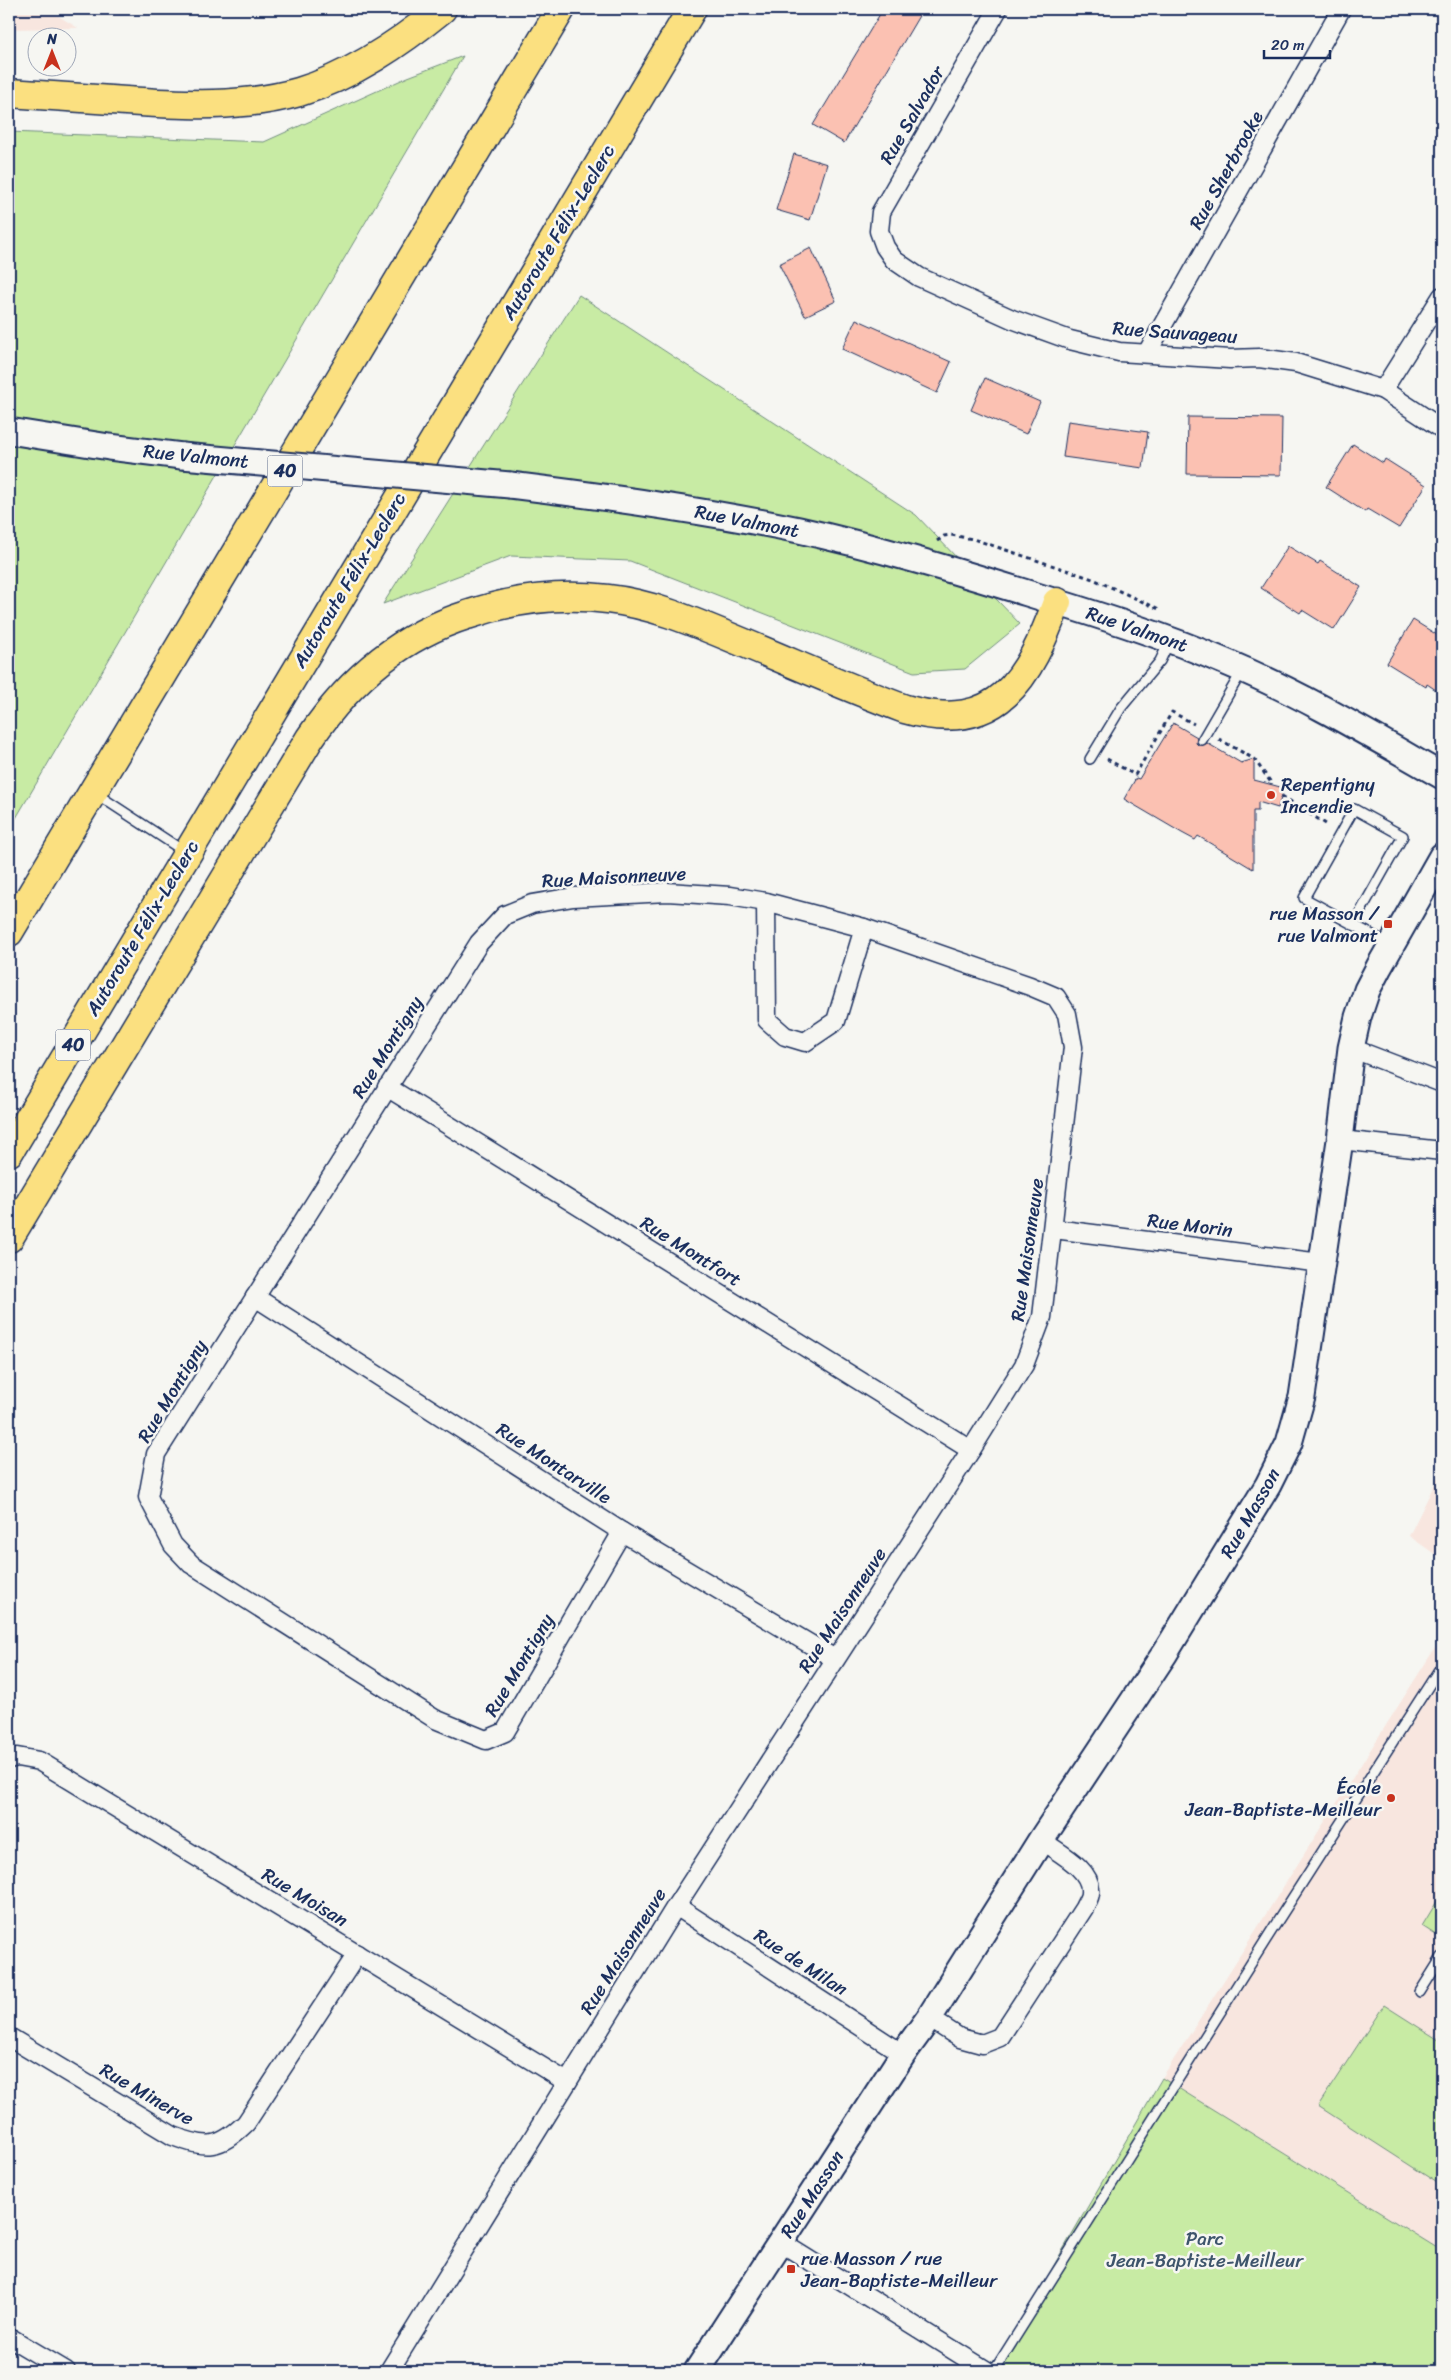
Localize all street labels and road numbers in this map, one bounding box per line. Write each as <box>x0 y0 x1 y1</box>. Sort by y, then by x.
street label: Rue Salvador <box>870 58 954 171</box>
street label: Rue Sherbrooke <box>1180 104 1272 236</box>
street label: Autoroute Félix-Leclerc <box>492 137 624 327</box>
street label: Rue Sauvageau <box>1112 311 1238 353</box>
street label: Rue Valmont <box>142 434 250 478</box>
road number: 40 <box>268 456 302 486</box>
street label: Autoroute Félix-Leclerc <box>283 485 415 675</box>
street label: Rue Valmont <box>692 495 802 547</box>
street label: Rue Valmont <box>1082 596 1192 662</box>
street label: Autoroute Félix-Leclerc <box>76 833 208 1023</box>
street label: Rue Maisonneuve <box>541 857 687 897</box>
street label: Rue Montigny <box>342 989 432 1105</box>
road number: 40 <box>56 1030 90 1060</box>
street label: Rue Maisonneuve <box>1001 1176 1053 1324</box>
street label: Rue Morin <box>1146 1203 1234 1247</box>
street label: Rue Montfort <box>634 1207 748 1295</box>
street label: Rue Montigny <box>128 1333 216 1449</box>
street label: Rue Montarville <box>490 1413 618 1513</box>
street label: Rue Masson <box>1211 1462 1289 1564</box>
street label: Rue Maisonneuve <box>789 1540 895 1680</box>
street label: Rue Montigny <box>475 1607 563 1723</box>
street label: Rue Moisan <box>255 1858 355 1936</box>
street label: Rue Maisonneuve <box>571 1881 675 2021</box>
street label: Rue de Milan <box>747 1919 855 2005</box>
street label: Rue Minerve <box>94 2054 201 2134</box>
street label: Rue Masson <box>771 2143 853 2245</box>

